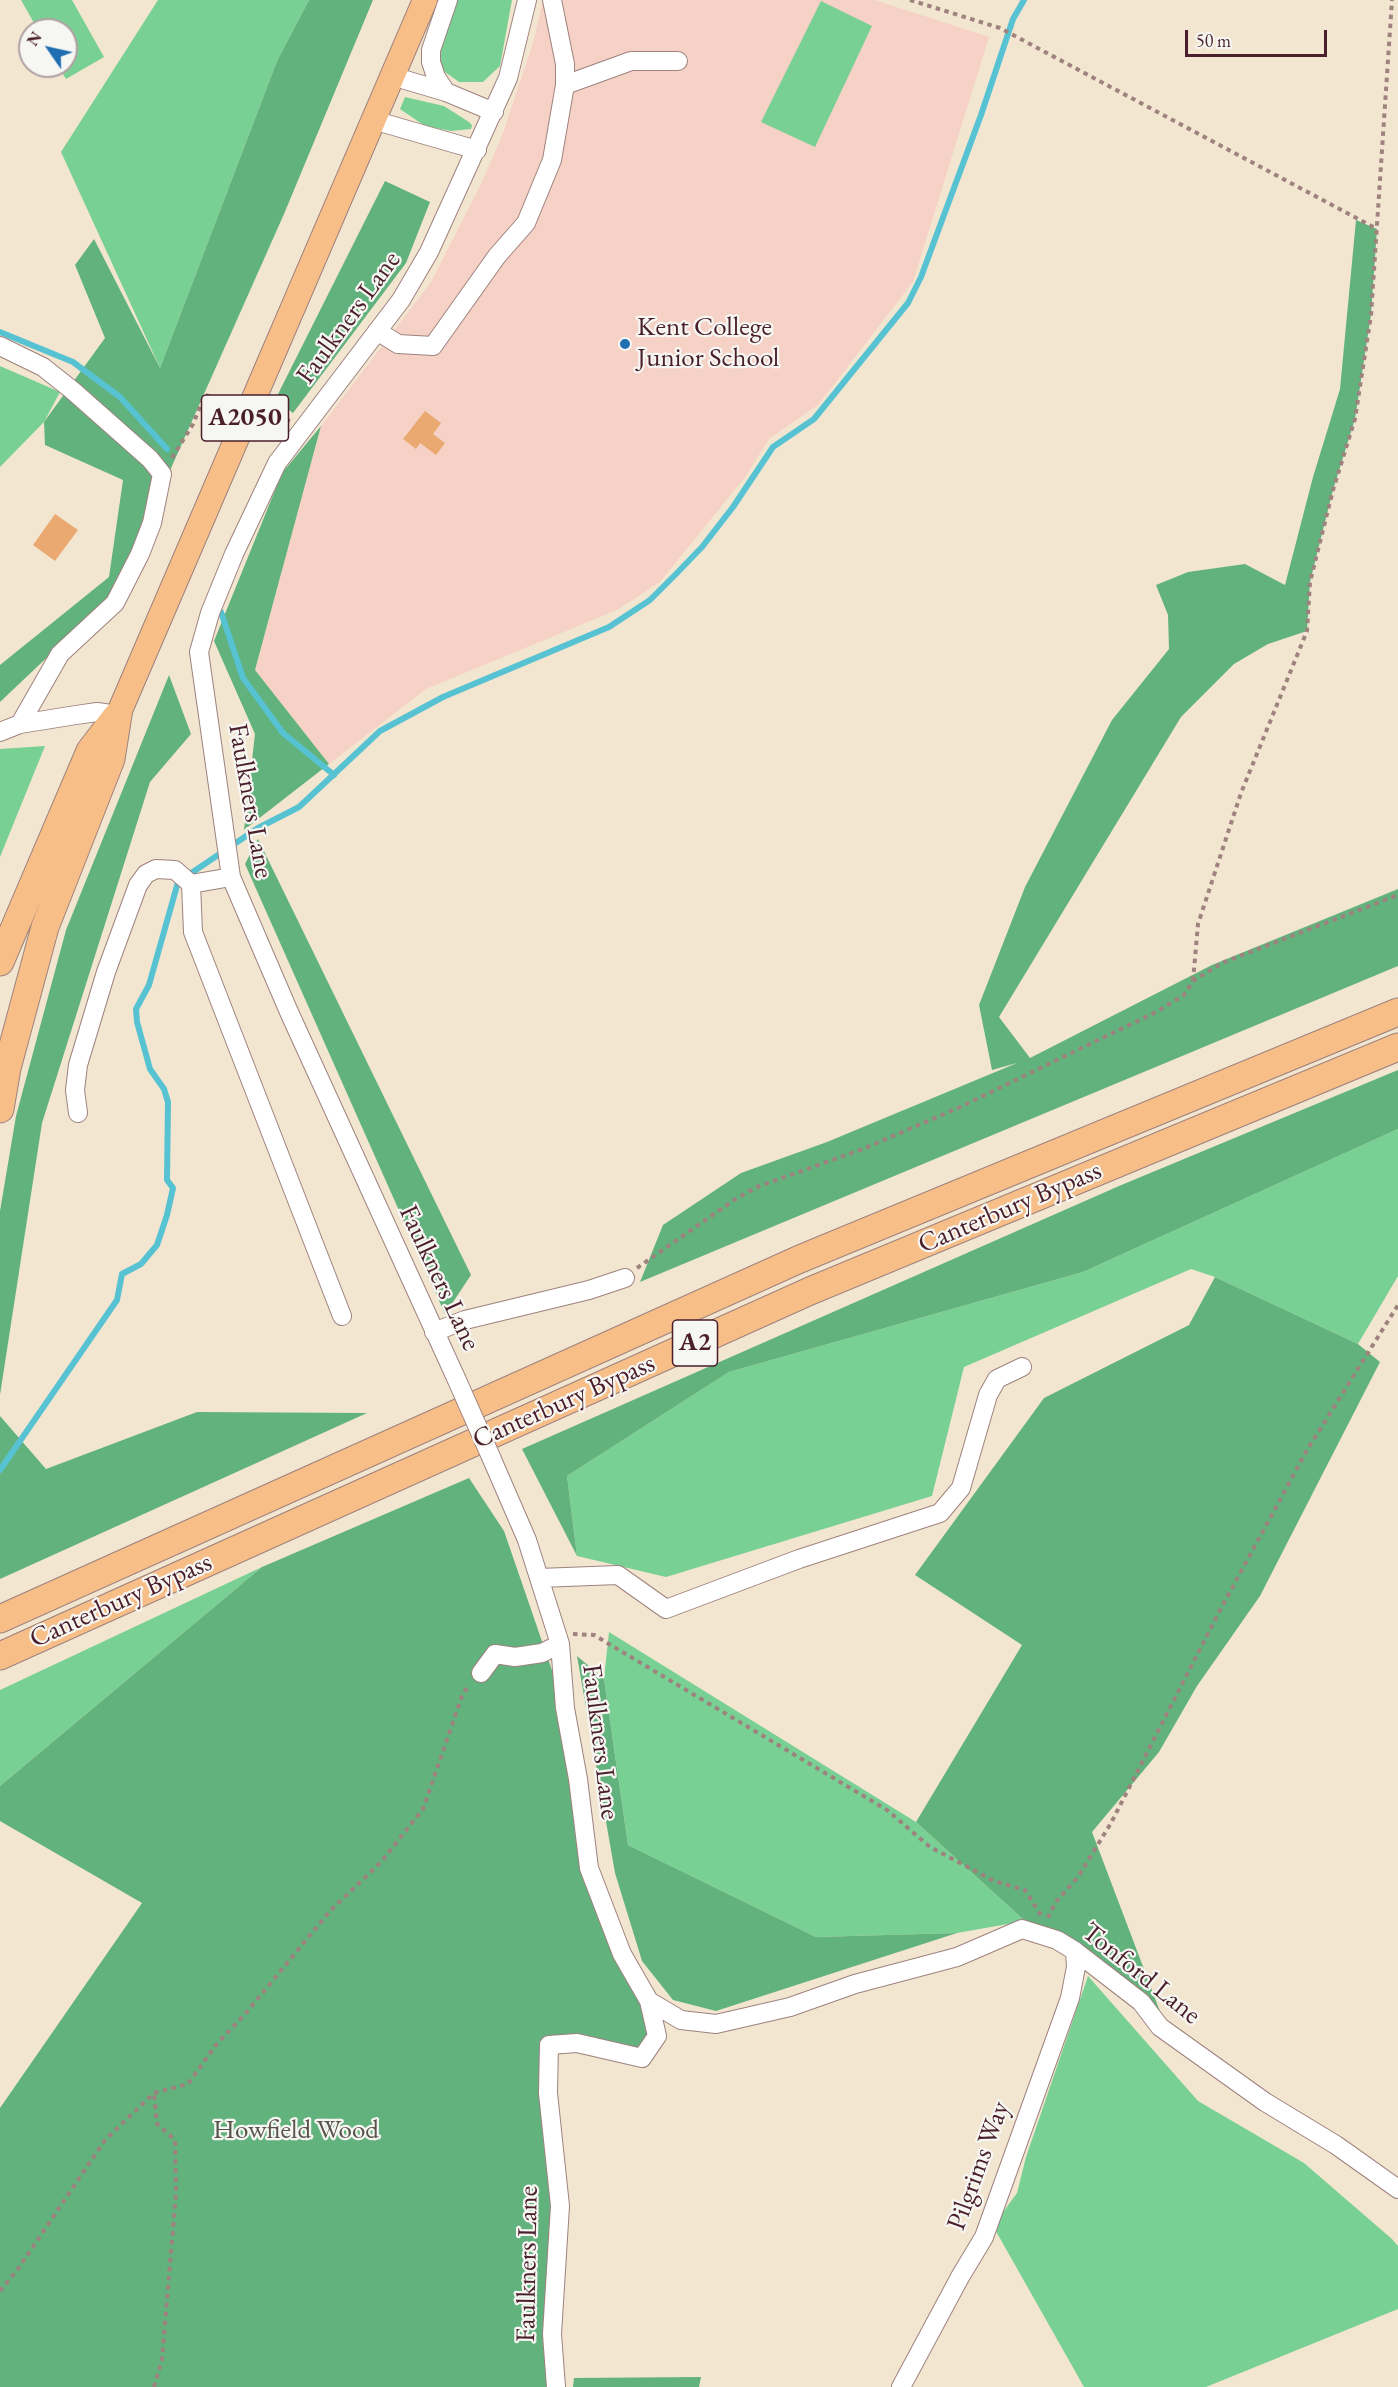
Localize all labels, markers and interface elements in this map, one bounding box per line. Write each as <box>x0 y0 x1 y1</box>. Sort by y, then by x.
north arrow <box>18 18 78 78</box>
scale bar <box>1188 18 1330 56</box>
text: N <box>22 28 47 50</box>
text: 50 m <box>1196 29 1231 52</box>
street label: Faulkners Lane <box>290 245 408 391</box>
place label: Kent College Junior School <box>637 312 779 375</box>
marker: Kent College Junior School <box>618 337 632 351</box>
road number: A2050 <box>202 395 288 441</box>
street label: Faulkners Lane <box>220 721 280 881</box>
street label: Canterbury Bypass <box>913 1155 1107 1261</box>
street label: Faulkners Lane <box>391 1200 487 1356</box>
road number: A2 <box>672 1320 718 1366</box>
street label: Canterbury Bypass <box>468 1347 660 1457</box>
street label: Canterbury Bypass <box>25 1546 217 1656</box>
street label: Faulkners Lane <box>574 1662 626 1822</box>
street label: Tonford Lane <box>1075 1916 1207 2032</box>
street label: Pilgrims Way <box>941 2097 1017 2235</box>
park label: Howfield Wood <box>213 2115 379 2147</box>
street label: Faulkners Lane <box>510 2186 546 2342</box>

